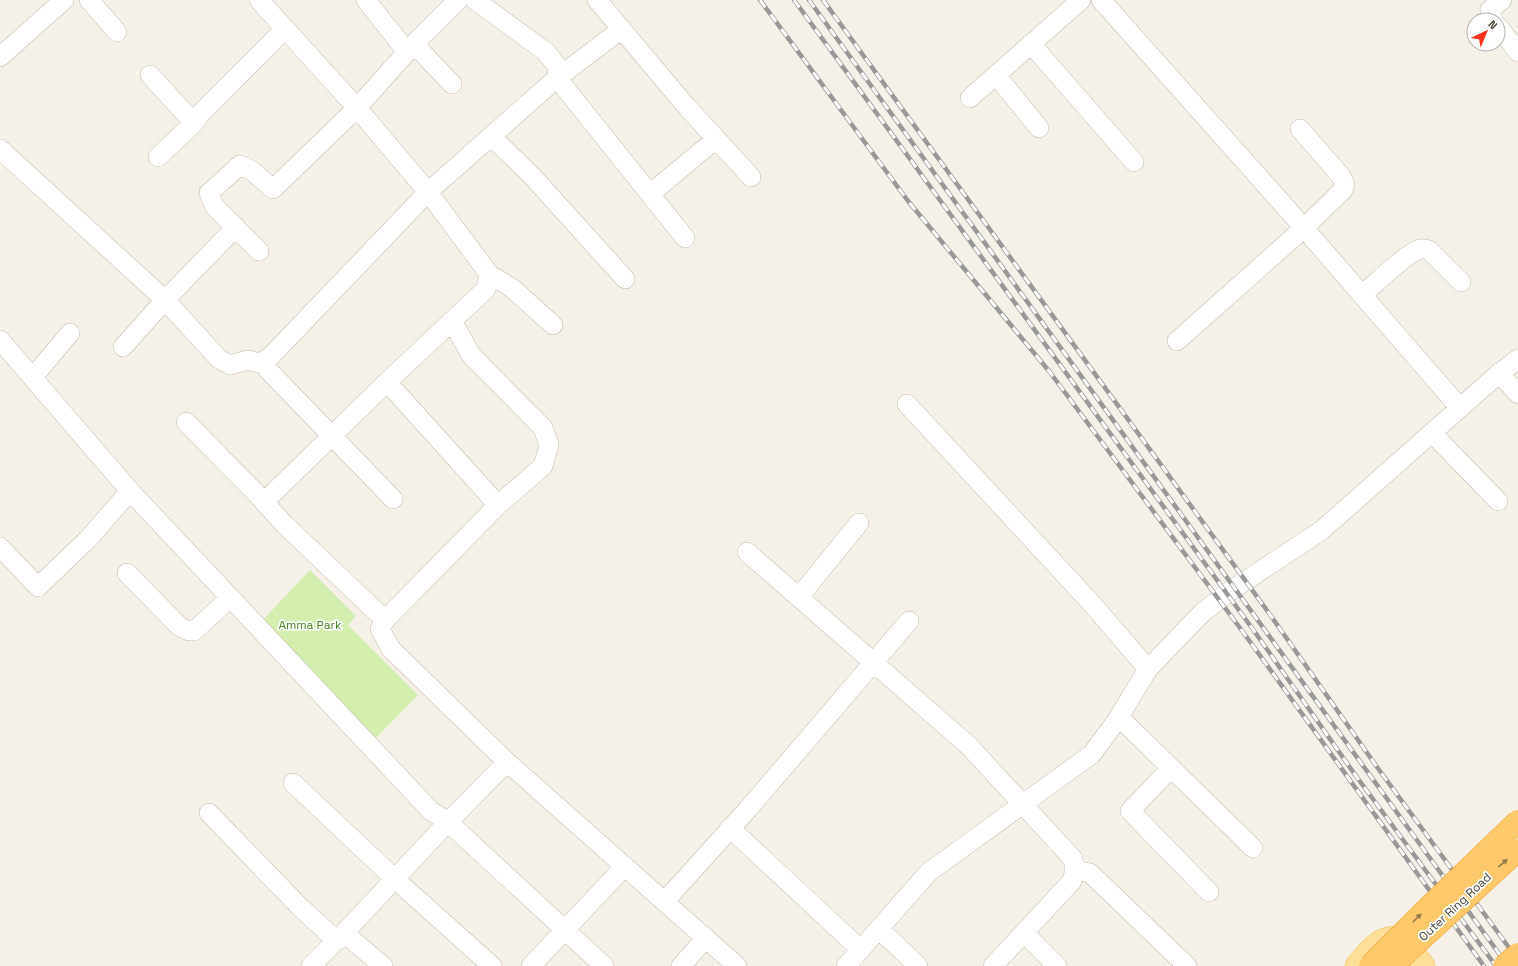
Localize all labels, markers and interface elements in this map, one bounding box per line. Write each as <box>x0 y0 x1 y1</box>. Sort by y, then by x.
north arrow <box>1466 12 1506 52</box>
text: N <box>1485 17 1500 32</box>
park label: Amma Park <box>278 617 342 633</box>
one-way arrow <box>1497 859 1508 868</box>
street label: Outer Ring Road <box>1415 869 1495 945</box>
one-way arrow <box>1412 913 1422 923</box>

